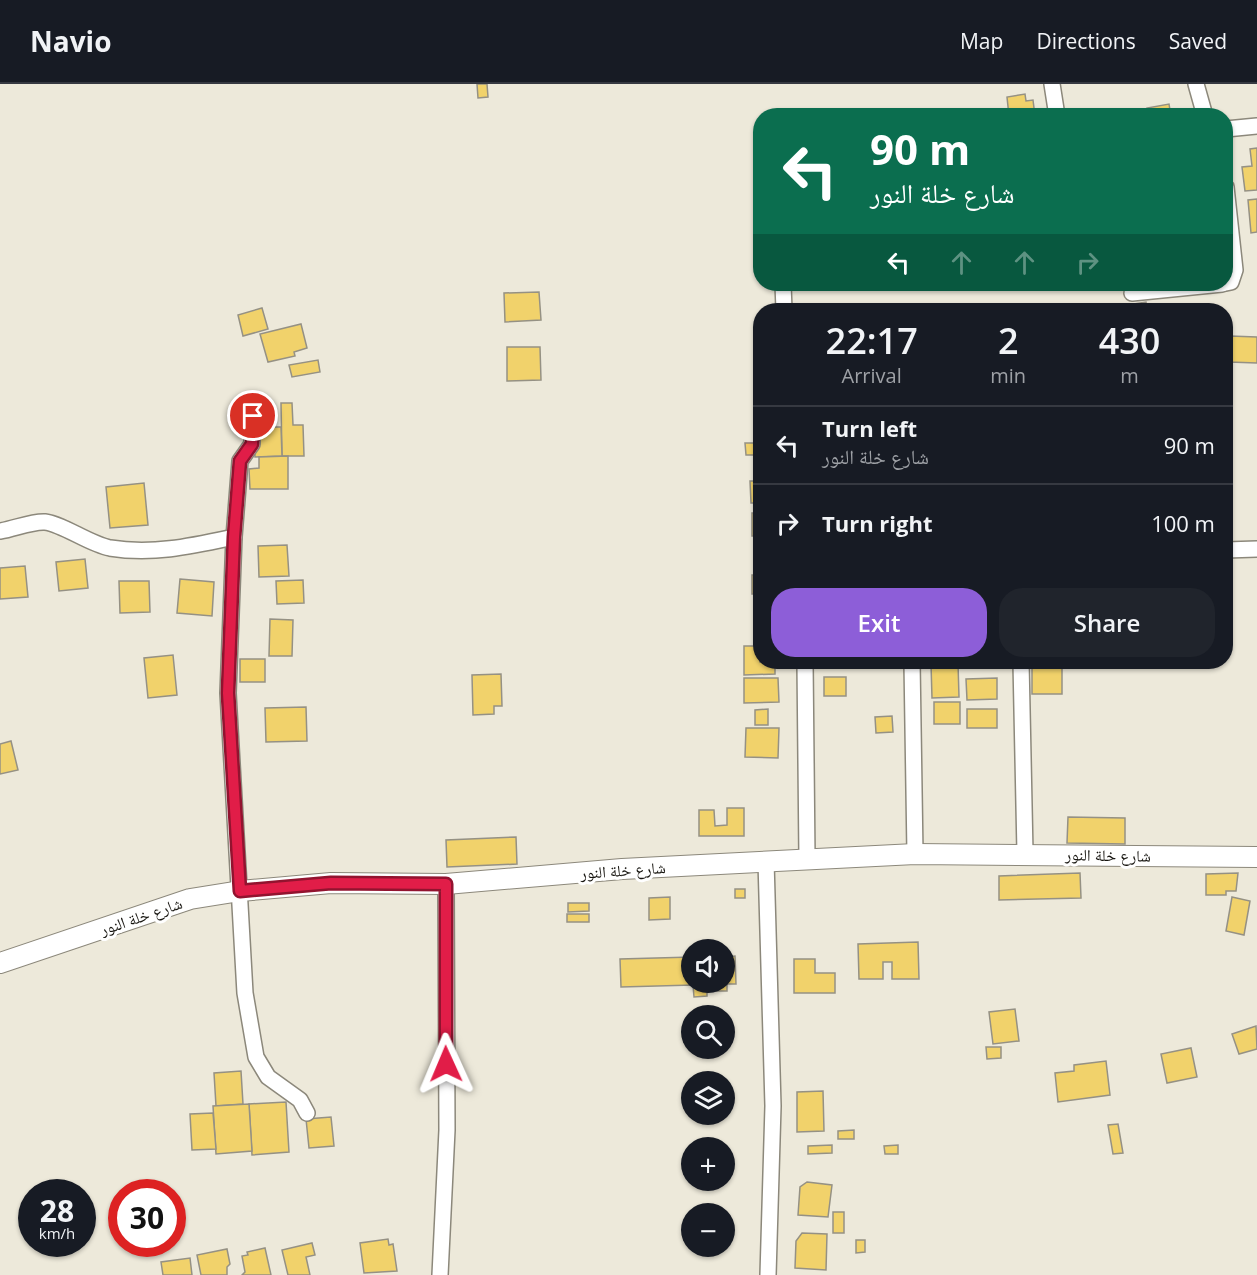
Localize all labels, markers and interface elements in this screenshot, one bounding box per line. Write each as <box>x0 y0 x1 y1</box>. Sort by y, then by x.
text: Navio <box>30 22 111 60</box>
text: Map <box>960 27 1003 55</box>
text: Directions <box>1036 27 1136 55</box>
text: Saved <box>1169 27 1227 55</box>
text: 90 m <box>870 120 970 177</box>
icon: left <box>771 132 849 210</box>
text: شارع خلة النور <box>870 174 1014 211</box>
icon: left <box>882 246 915 279</box>
icon: ahead <box>945 246 978 279</box>
icon: ahead <box>1008 246 1041 279</box>
icon: right <box>1071 246 1104 279</box>
text: 22:17 <box>826 316 918 365</box>
text: 2 <box>998 316 1019 365</box>
text: 430 <box>1099 316 1160 365</box>
text: Arrival <box>842 362 902 389</box>
text: min <box>990 362 1026 389</box>
text: m <box>1120 362 1139 389</box>
pin <box>227 390 278 441</box>
icon: arrive <box>236 399 269 432</box>
text: Turn left <box>822 413 917 443</box>
icon: left <box>771 429 804 462</box>
text: 90 m <box>1164 430 1215 460</box>
text: شارع خلة النور <box>822 443 929 470</box>
icon: right <box>771 507 804 540</box>
text: Turn right <box>822 508 933 538</box>
text: 100 m <box>1151 508 1215 538</box>
button: Exit <box>771 588 987 657</box>
button: Share <box>999 588 1215 657</box>
street label: شارع خلة النور <box>1064 843 1151 867</box>
street label: شارع خلة النور <box>579 856 666 884</box>
street label: شارع خلة النور <box>96 892 185 941</box>
map controls <box>681 939 735 1257</box>
button: sound <box>681 939 735 993</box>
button: search <box>681 1005 735 1059</box>
position arrow <box>414 1032 478 1096</box>
button: layers <box>681 1071 735 1125</box>
button: + <box>681 1137 735 1191</box>
speed limit sign: 30 <box>108 1179 186 1257</box>
text: 28 <box>40 1190 74 1231</box>
button: − <box>681 1203 735 1257</box>
text: km/h <box>39 1223 75 1243</box>

